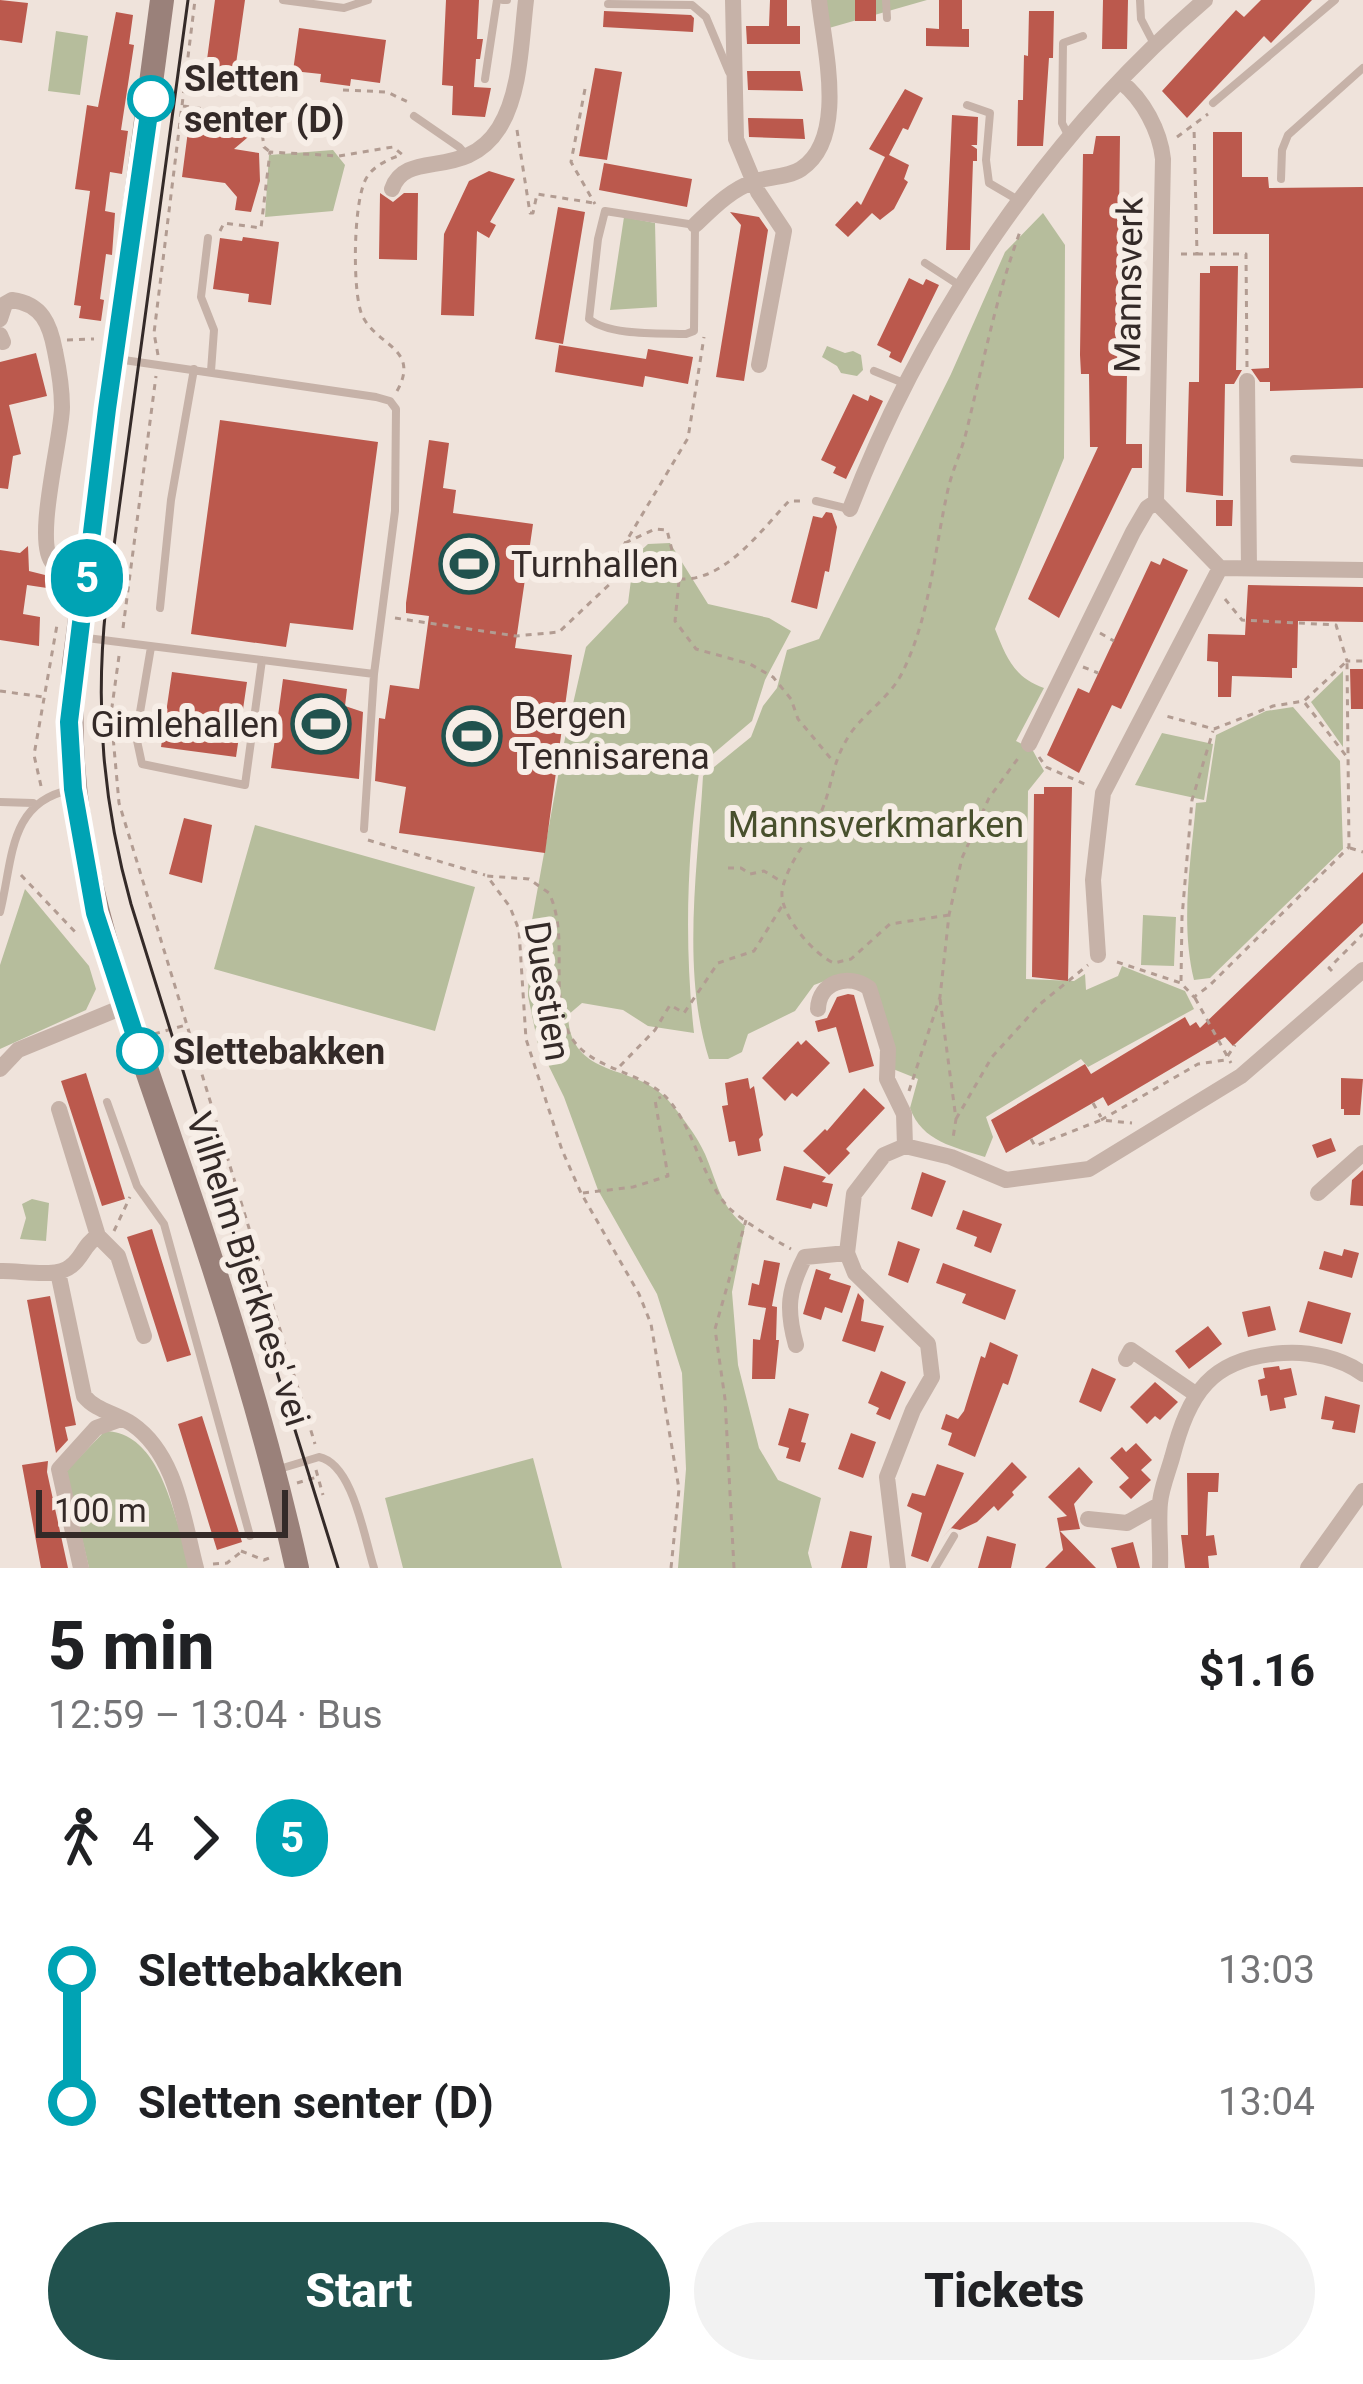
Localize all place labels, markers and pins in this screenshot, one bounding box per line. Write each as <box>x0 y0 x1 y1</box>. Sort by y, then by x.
place label: Sletten senter (D) <box>184 58 345 141</box>
marker: Sletten senter (D) <box>129 77 173 121</box>
sports icon: Turnhallen <box>438 533 500 595</box>
place label: Turnhallen <box>511 544 679 586</box>
sports icon: Gimlehallen <box>290 693 352 755</box>
place label: Bergen Tennisarena <box>514 695 710 778</box>
place label: Gimlehallen <box>90 704 279 746</box>
sports icon: Bergen Tennisarena <box>441 705 503 767</box>
marker: Slettebakken <box>118 1029 162 1073</box>
place label: Slettebakken <box>173 1031 385 1073</box>

